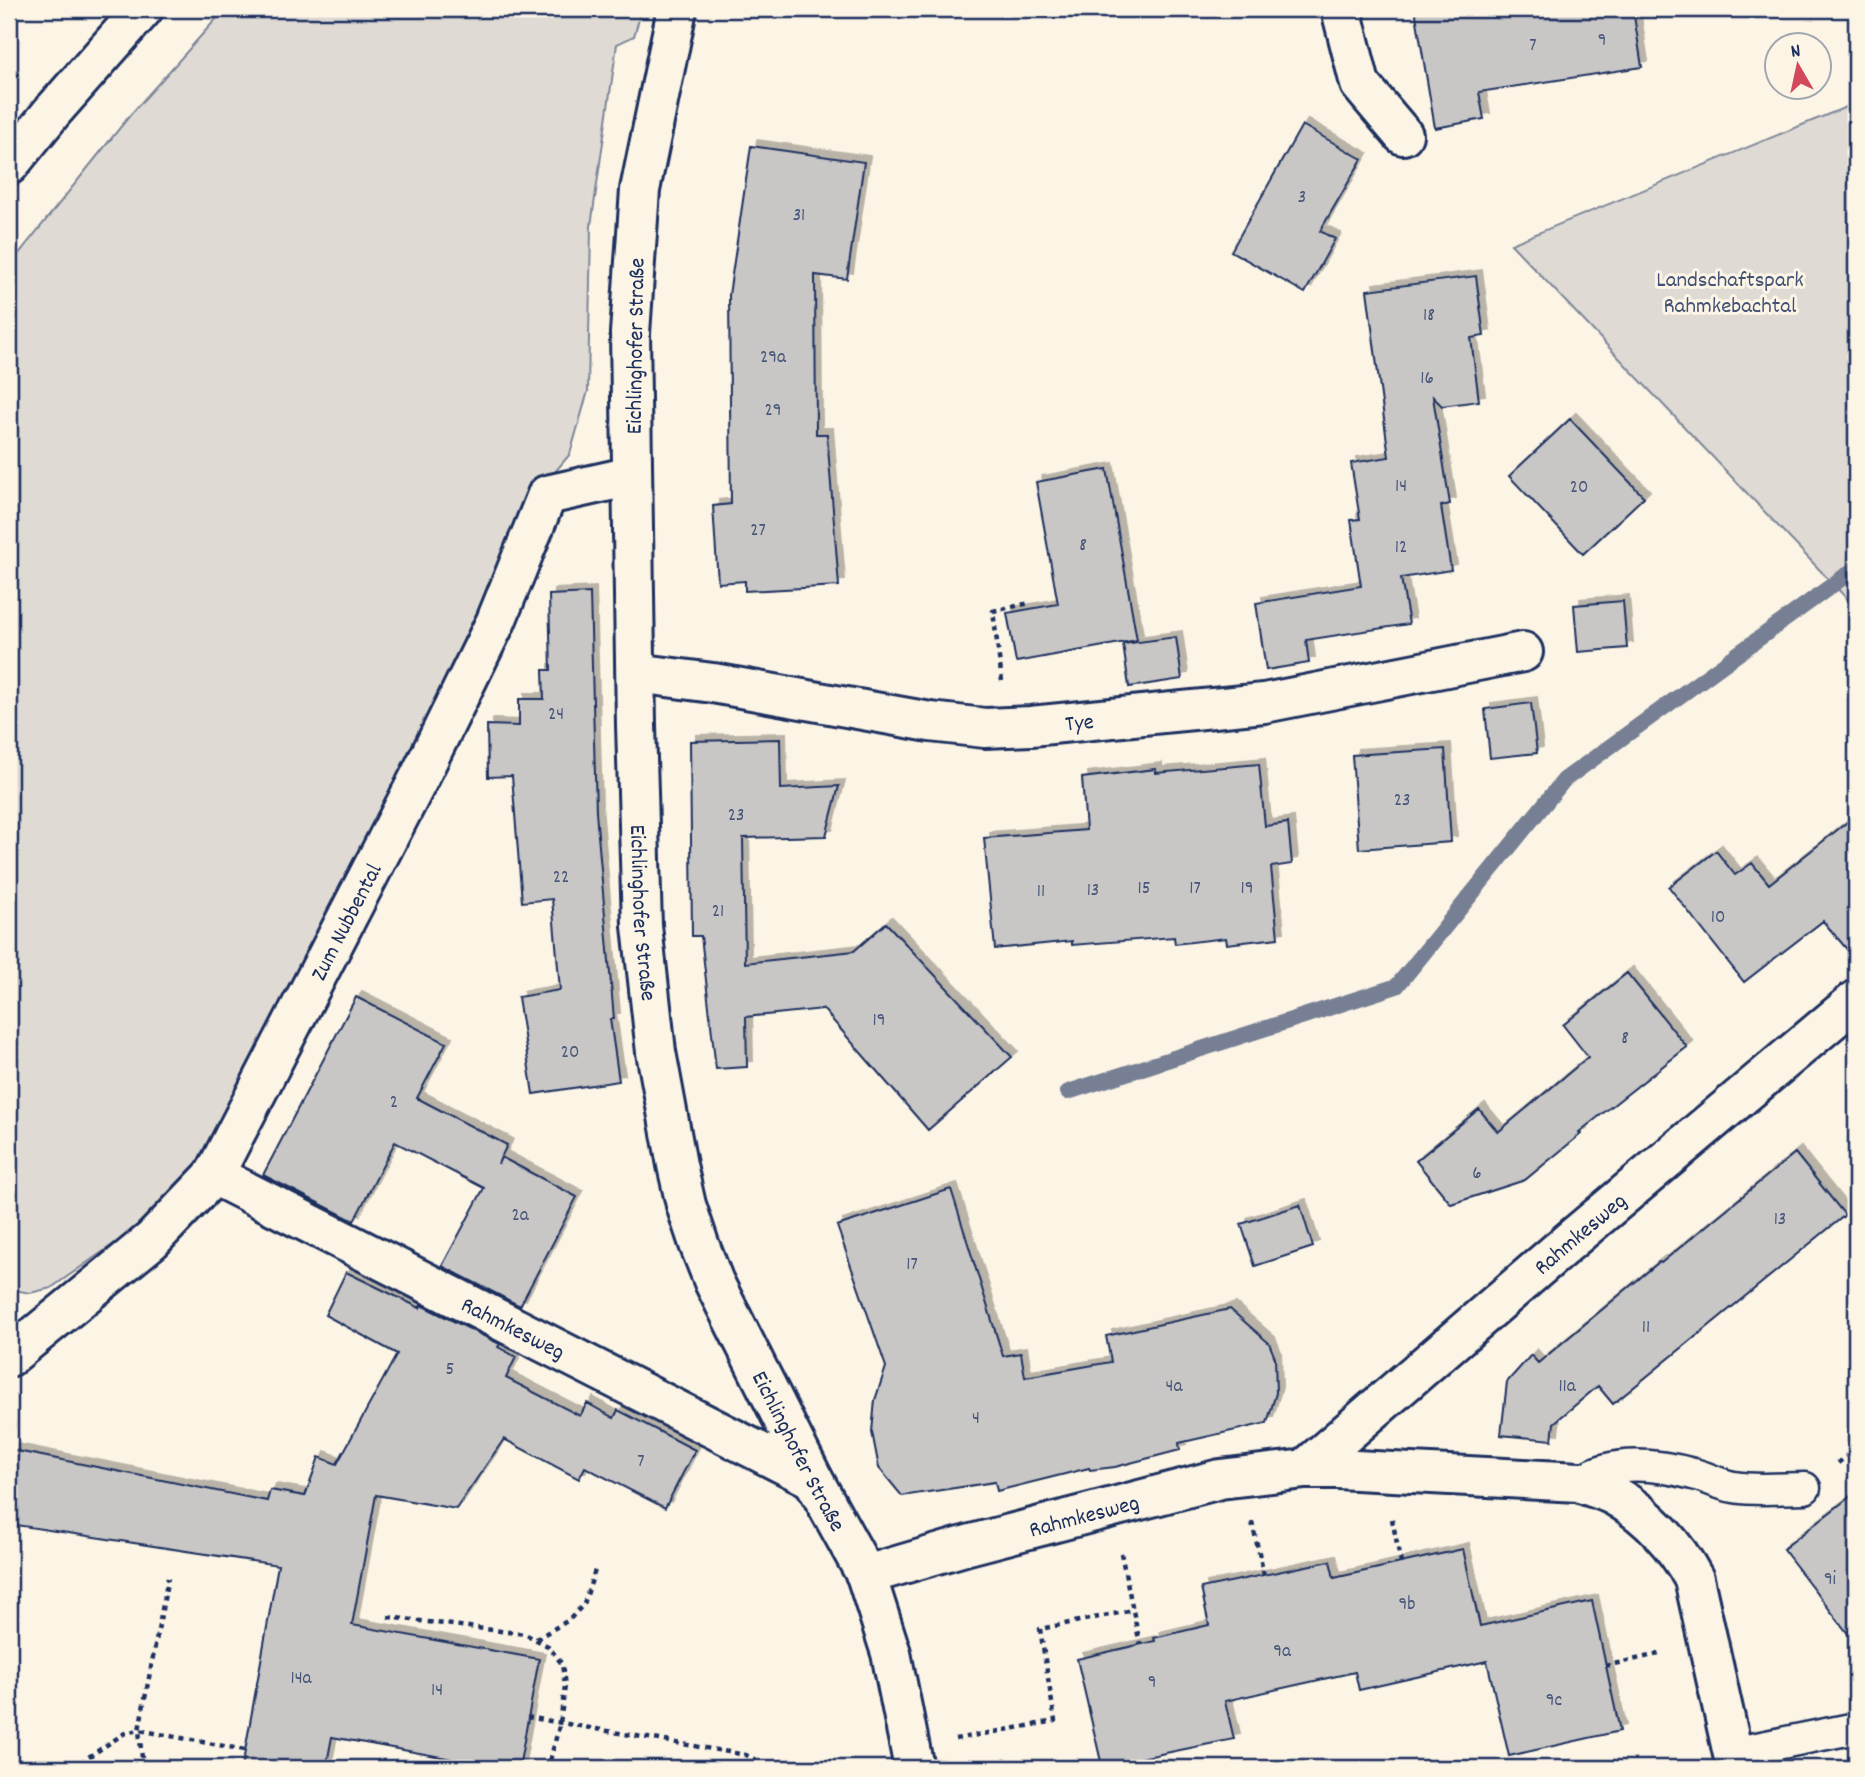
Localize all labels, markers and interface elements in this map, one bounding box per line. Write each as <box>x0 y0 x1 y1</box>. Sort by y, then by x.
house number: 9 <box>1598 28 1606 55</box>
north arrow <box>1764 32 1834 102</box>
house number: 7 <box>1529 33 1537 60</box>
text: N <box>1789 39 1803 67</box>
house number: 3 <box>1298 185 1306 212</box>
house number: 31 <box>793 203 805 230</box>
street label: Eichlinghofer Straße <box>619 257 656 435</box>
park label: Landschaftspark Rahmkebachtal <box>1656 265 1804 324</box>
house number: 18 <box>1423 303 1435 330</box>
house number: 29a <box>760 345 787 372</box>
house number: 16 <box>1420 366 1434 393</box>
house number: 29 <box>764 398 782 425</box>
house number: 14 <box>1395 474 1407 501</box>
house number: 20 <box>1570 475 1588 502</box>
house number: 27 <box>750 518 766 545</box>
house number: 8 <box>1079 533 1087 560</box>
house number: 12 <box>1395 535 1407 562</box>
house number: 24 <box>548 702 564 729</box>
street label: Tye <box>1064 707 1095 743</box>
house number: 23 <box>1394 788 1410 815</box>
house number: 23 <box>728 803 744 830</box>
street label: Eichlinghofer Straße <box>619 824 663 1003</box>
street label: Zum Nubbental <box>304 858 392 987</box>
house number: 22 <box>553 865 569 892</box>
house number: 15 <box>1138 876 1150 903</box>
house number: 17 <box>1189 876 1201 903</box>
house number: 19 <box>1241 876 1253 903</box>
house number: 13 <box>1087 878 1099 905</box>
house number: 11 <box>1037 879 1045 906</box>
house number: 21 <box>712 899 724 926</box>
house number: 10 <box>1711 905 1725 932</box>
house number: 19 <box>873 1008 885 1035</box>
house number: 8 <box>1621 1026 1629 1053</box>
house number: 20 <box>561 1040 579 1067</box>
house number: 2 <box>390 1090 398 1117</box>
house number: 6 <box>1472 1161 1482 1188</box>
street label: Rahmkesweg <box>1528 1187 1635 1285</box>
house number: 2a <box>511 1203 530 1230</box>
house number: 13 <box>1774 1207 1786 1234</box>
house number: 17 <box>906 1252 918 1279</box>
street label: Rahmkesweg <box>454 1290 570 1370</box>
house number: 11 <box>1642 1315 1650 1342</box>
house number: 5 <box>446 1357 454 1384</box>
street label: Eichlinghofer Straße <box>741 1366 852 1539</box>
house number: 4a <box>1166 1374 1183 1401</box>
house number: 11a <box>1558 1374 1577 1401</box>
house number: 4 <box>972 1406 980 1433</box>
house number: 7 <box>637 1449 645 1476</box>
street label: Rahmkesweg <box>1026 1488 1143 1548</box>
house number: 9i <box>1824 1567 1837 1594</box>
house number: 9b <box>1399 1592 1415 1619</box>
house number: 9a <box>1273 1639 1292 1666</box>
house number: 14a <box>291 1666 313 1693</box>
house number: 9 <box>1148 1670 1156 1697</box>
house number: 14 <box>431 1678 443 1705</box>
house number: 9c <box>1546 1688 1562 1715</box>

